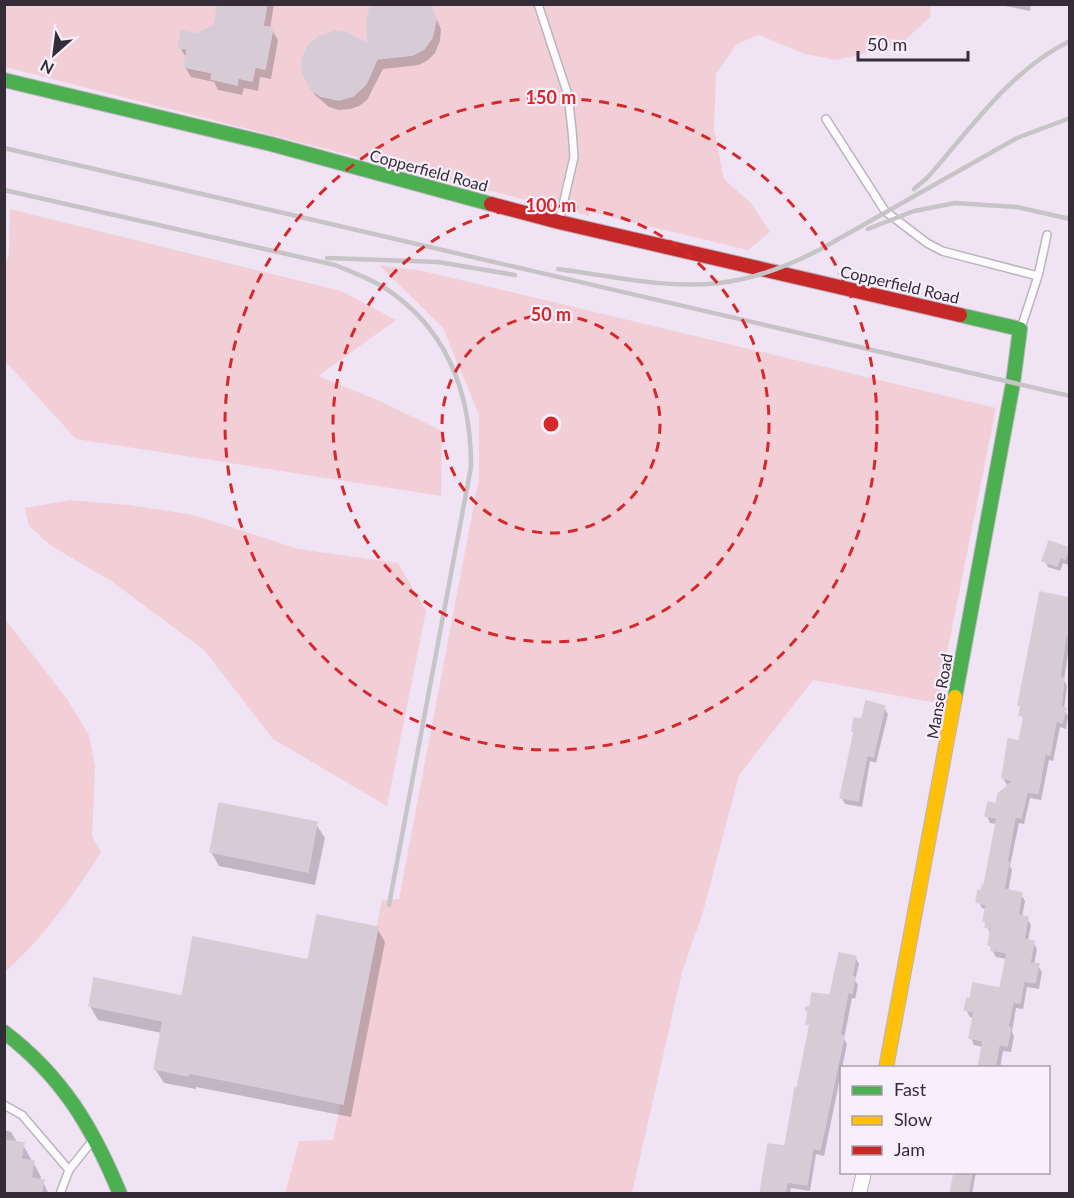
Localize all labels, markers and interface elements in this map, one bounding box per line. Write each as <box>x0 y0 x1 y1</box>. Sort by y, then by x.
north arrow <box>24 24 84 84</box>
scale bar <box>858 24 968 62</box>
text: 50 m <box>867 33 907 55</box>
text: N <box>37 56 57 79</box>
text: 150 m <box>526 86 576 108</box>
street label: Copperfield Road <box>368 145 490 195</box>
text: 100 m <box>526 194 576 216</box>
street label: Copperfield Road <box>839 261 961 307</box>
text: 50 m <box>531 303 571 325</box>
centre of rings <box>541 414 561 434</box>
street label: Manse Road <box>922 652 956 740</box>
legend <box>840 1066 1050 1174</box>
text: Fast <box>894 1078 927 1100</box>
text: Slow <box>894 1108 932 1130</box>
text: Jam <box>894 1138 925 1160</box>

